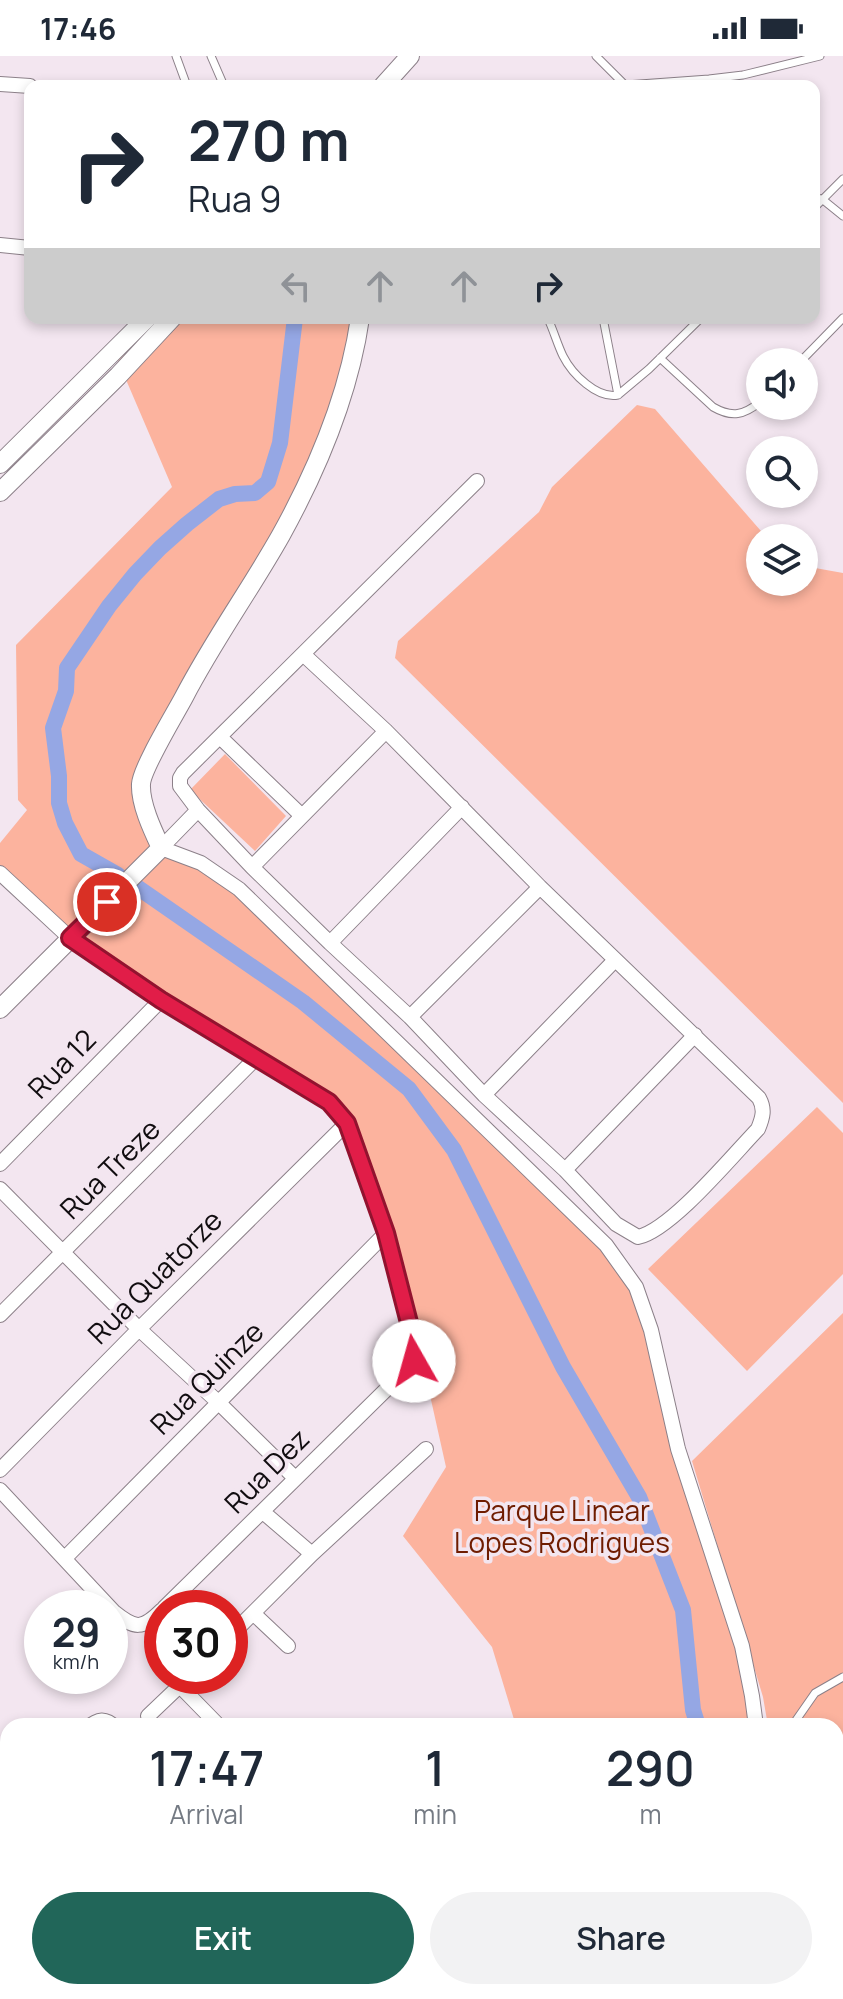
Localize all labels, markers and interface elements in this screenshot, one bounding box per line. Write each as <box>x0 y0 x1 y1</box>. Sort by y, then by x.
text: 17:46 <box>40 8 116 49</box>
text: 270 m <box>188 101 350 178</box>
icon: right <box>56 112 160 216</box>
text: Rua 9 <box>188 174 282 223</box>
icon: left <box>274 264 318 308</box>
icon: ahead <box>358 264 402 308</box>
icon: ahead <box>442 264 486 308</box>
icon: right <box>526 264 570 308</box>
map controls <box>746 348 818 596</box>
button: sound <box>746 348 818 420</box>
button: search <box>746 436 818 508</box>
button: layers <box>746 524 818 596</box>
pin <box>73 868 141 936</box>
icon: arrive <box>85 880 129 924</box>
street label: Rua 12 <box>19 1020 104 1106</box>
street label: Rua Treze <box>51 1110 168 1227</box>
street label: Rua Quatorze <box>79 1201 230 1352</box>
street label: Rua Quinze <box>141 1312 271 1442</box>
position arrow <box>372 1319 456 1403</box>
street label: Rua Dez <box>216 1420 317 1521</box>
park label: Parque Linear Lopes Rodrigues <box>454 1491 670 1561</box>
speed limit sign: 30 <box>144 1590 248 1694</box>
text: 29 <box>52 1604 100 1659</box>
text: km/h <box>53 1648 99 1675</box>
text: 17:47 <box>149 1735 264 1800</box>
text: 1 <box>425 1735 445 1800</box>
text: 290 <box>606 1735 695 1800</box>
text: Arrival <box>170 1796 244 1832</box>
text: min <box>413 1796 457 1832</box>
text: m <box>639 1796 661 1832</box>
button: Exit <box>32 1892 414 1984</box>
button: Share <box>430 1892 812 1984</box>

